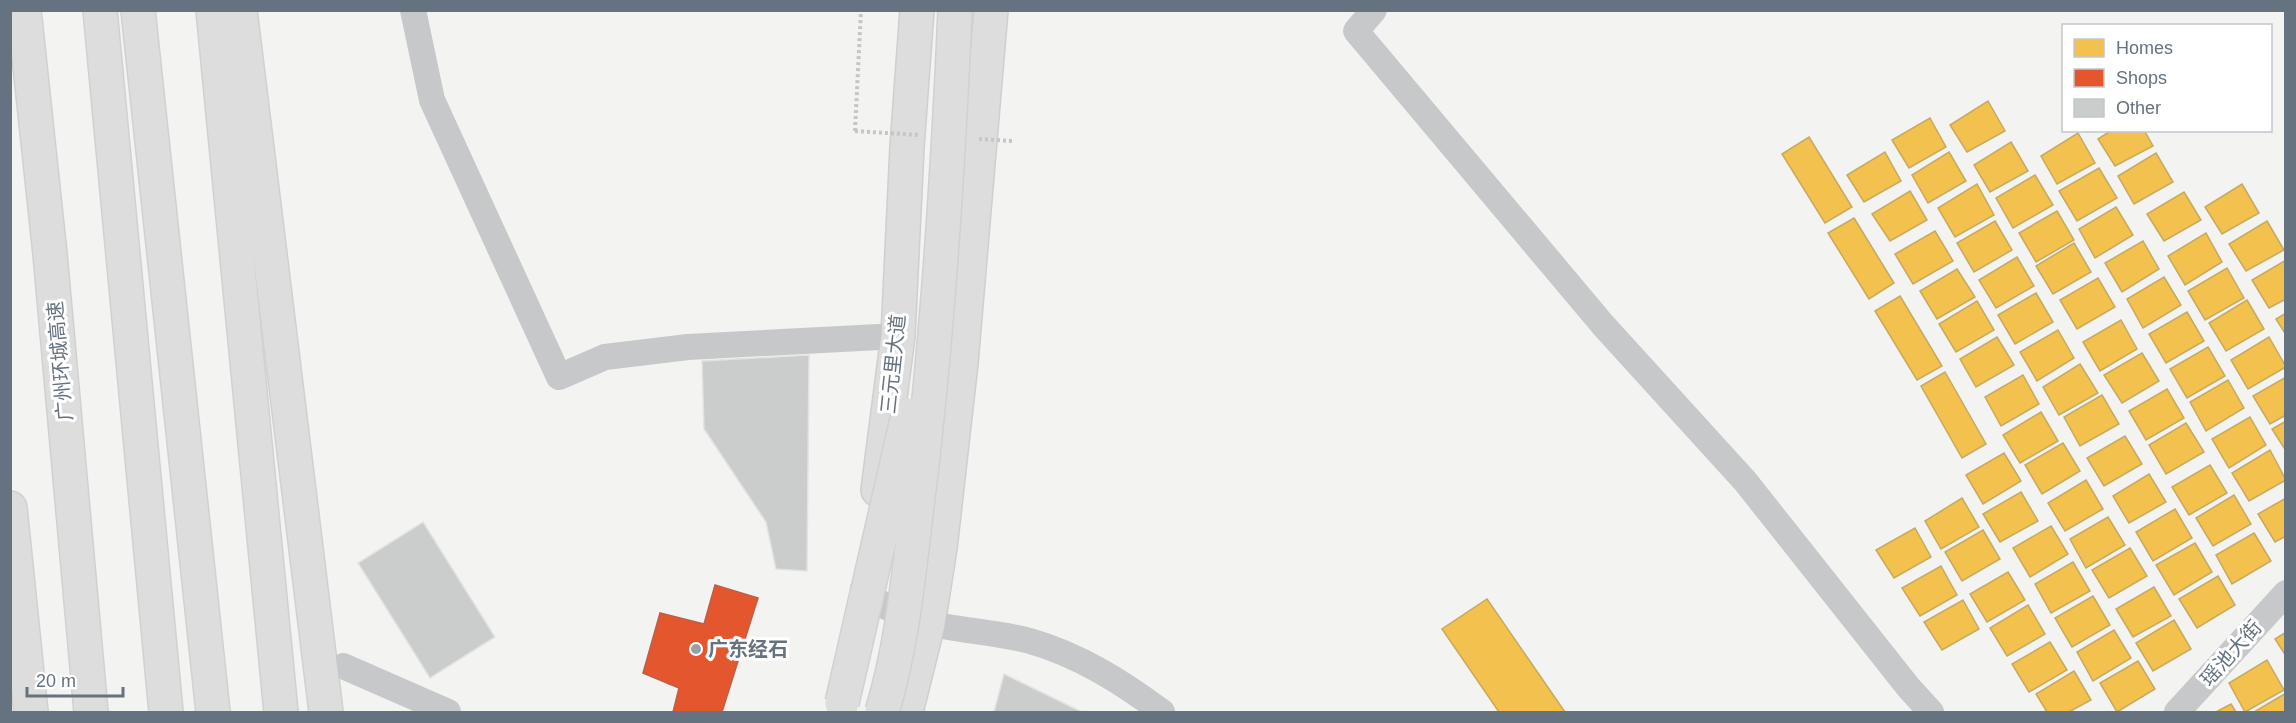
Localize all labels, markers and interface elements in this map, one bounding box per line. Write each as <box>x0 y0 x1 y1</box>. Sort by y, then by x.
legend <box>2062 24 2272 132</box>
text: Homes <box>2116 38 2173 58</box>
text: Shops <box>2116 68 2167 88</box>
text: Other <box>2116 98 2161 118</box>
street label: 广州环城高速 <box>44 300 76 422</box>
street label: 三元里大道 <box>877 313 909 415</box>
street label: 瑶池大街 <box>2196 616 2266 690</box>
place label: 广东经石 <box>708 638 788 660</box>
marker: 广东经石 <box>689 642 703 656</box>
scale bar <box>27 660 123 698</box>
text: 20 m <box>36 671 76 691</box>

